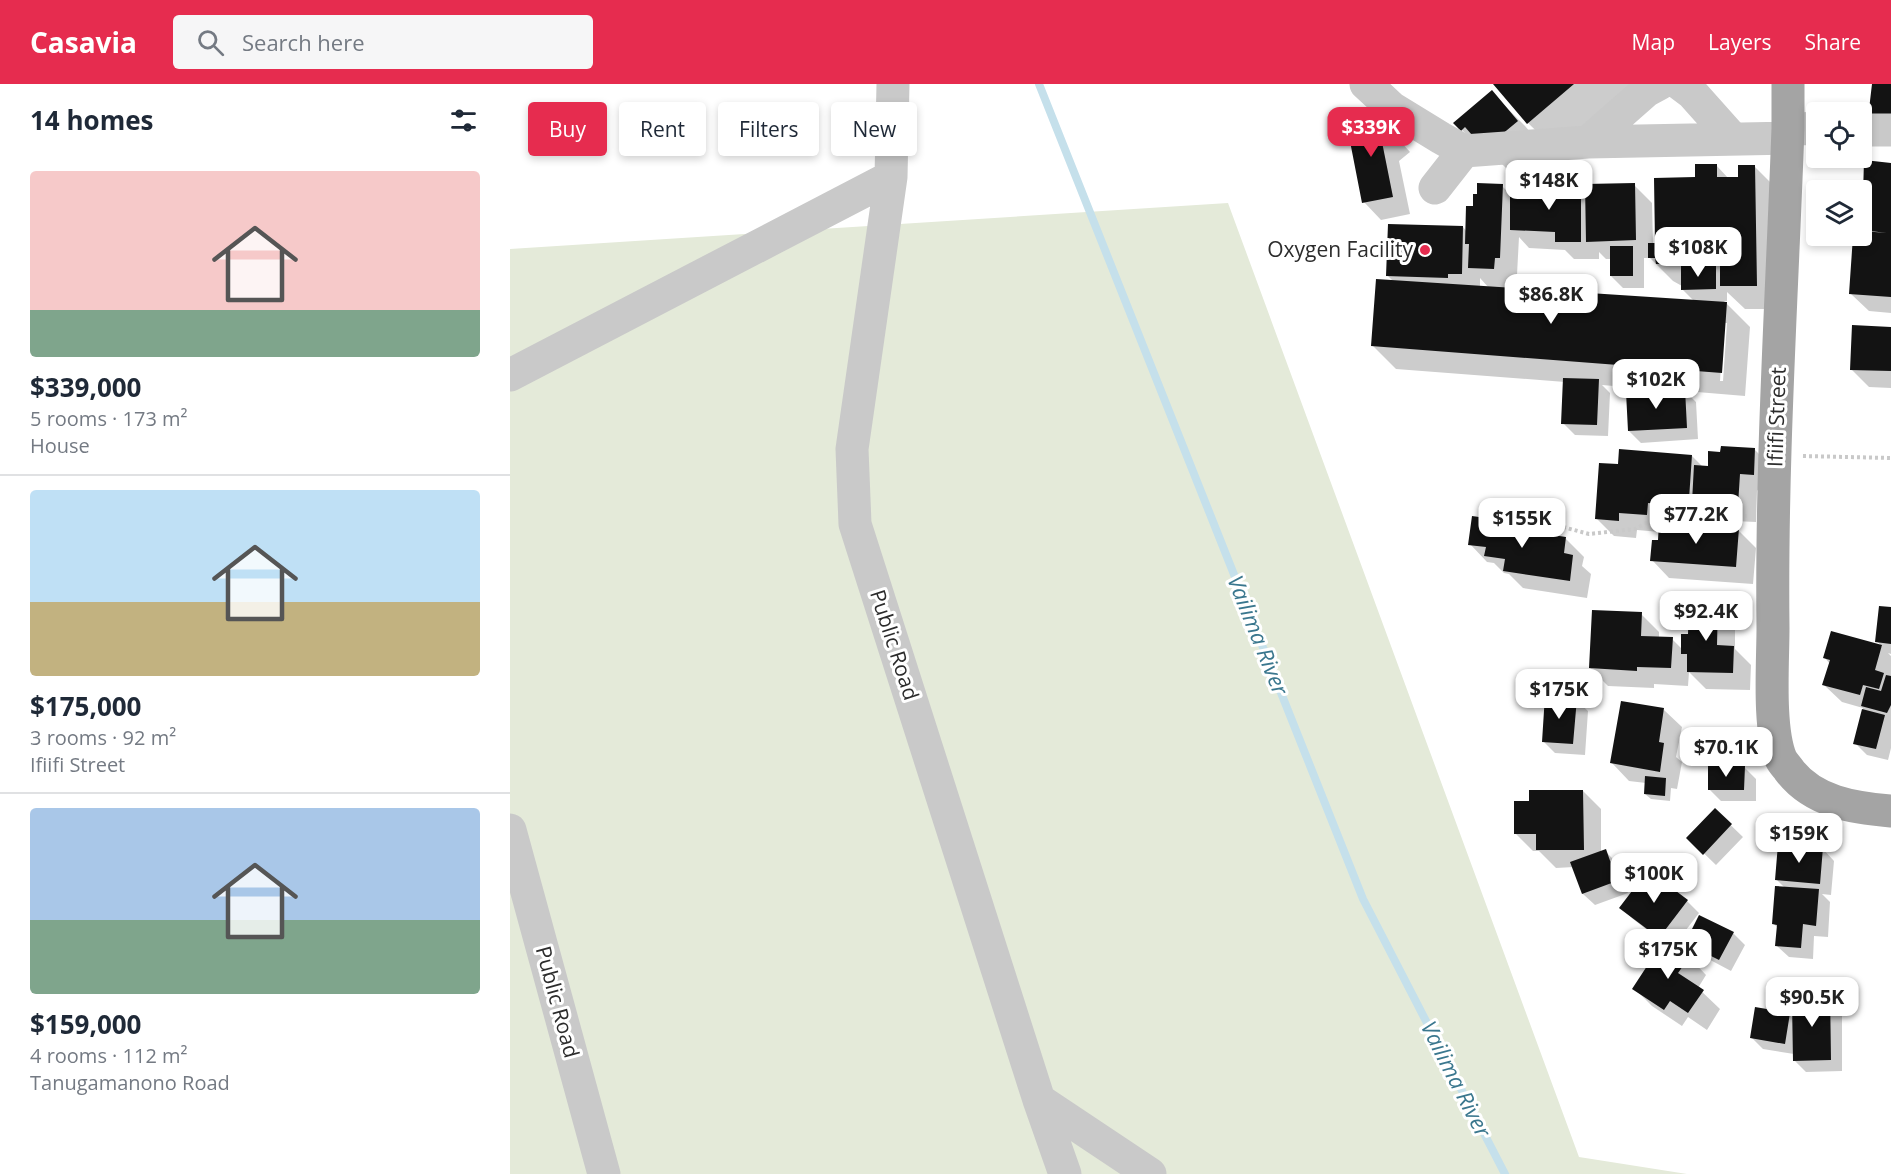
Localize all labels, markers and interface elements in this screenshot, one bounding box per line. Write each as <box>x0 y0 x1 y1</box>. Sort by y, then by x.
search box <box>173 15 593 69</box>
text: Casavia <box>30 23 137 61</box>
icon: search <box>194 26 227 59</box>
text: Search here <box>242 27 365 57</box>
text: Map <box>1632 28 1675 56</box>
text: Layers <box>1708 28 1772 56</box>
text: Share <box>1805 28 1861 56</box>
text: 14 homes <box>30 102 154 138</box>
chip: Buy <box>528 102 607 156</box>
chip: Rent <box>619 102 706 156</box>
chip: Filters <box>718 102 819 156</box>
chip: New <box>831 102 917 156</box>
map controls <box>1806 102 1872 246</box>
button: locate <box>1806 102 1872 168</box>
icon: filters <box>447 104 480 137</box>
pin: $339K <box>1329 107 1413 158</box>
text: $339K <box>1341 113 1401 140</box>
pin: $148K <box>1507 160 1591 211</box>
text: $148K <box>1519 166 1579 193</box>
button: layers <box>1806 180 1872 246</box>
icon: home <box>201 210 309 318</box>
pin: $108K <box>1656 227 1740 278</box>
text: $108K <box>1668 233 1728 260</box>
place label: Oxygen Facility <box>1267 235 1413 263</box>
marker: Oxygen Facility <box>1418 243 1432 257</box>
pin: $86.8K <box>1502 274 1600 325</box>
text: $86.8K <box>1519 280 1583 307</box>
pin: $102K <box>1614 359 1698 410</box>
text: $102K <box>1626 365 1686 392</box>
street label: Ifiifi Street <box>1760 366 1792 467</box>
text: $339,000 <box>30 369 141 405</box>
text: 5 rooms · 173 m² <box>30 405 188 432</box>
text: House <box>30 432 90 459</box>
pin: $77.2K <box>1647 494 1745 545</box>
pin: $155K <box>1480 498 1564 549</box>
text: $77.2K <box>1664 500 1728 527</box>
text: $155K <box>1492 504 1552 531</box>
icon: home <box>201 529 309 637</box>
water label: Vailima River <box>1221 570 1297 700</box>
street label: Public Road <box>864 586 926 704</box>
pin: $92.4K <box>1657 591 1755 642</box>
text: $92.4K <box>1674 597 1738 624</box>
pin: $175K <box>1517 669 1601 720</box>
text: $175K <box>1529 675 1589 702</box>
text: $175,000 <box>30 688 141 724</box>
text: 3 rooms · 92 m² <box>30 724 176 751</box>
pin: $70.1K <box>1677 727 1775 778</box>
text: $70.1K <box>1694 733 1758 760</box>
text: Ifiifi Street <box>30 751 125 778</box>
pin: $159K <box>1757 813 1841 864</box>
text: $159K <box>1769 819 1829 846</box>
icon: home <box>201 847 309 955</box>
pin: $100K <box>1612 853 1696 904</box>
text: $100K <box>1624 859 1684 886</box>
pin: $175K <box>1626 929 1710 980</box>
text: $175K <box>1638 935 1698 962</box>
street label: Public Road <box>530 943 586 1061</box>
pin: $90.5K <box>1763 977 1861 1028</box>
text: $90.5K <box>1780 983 1844 1010</box>
text: $159,000 <box>30 1006 141 1042</box>
water label: Vailima River <box>1415 1015 1500 1143</box>
text: 4 rooms · 112 m² <box>30 1042 188 1069</box>
text: Tanugamanono Road <box>30 1069 230 1096</box>

